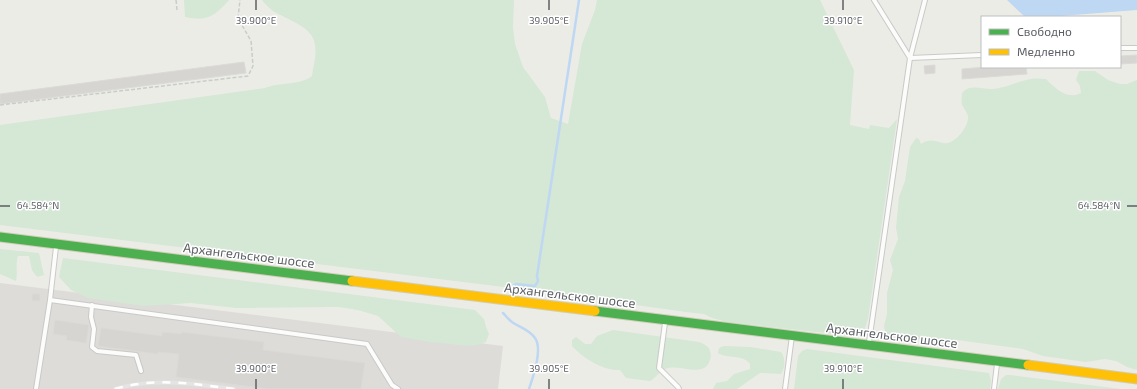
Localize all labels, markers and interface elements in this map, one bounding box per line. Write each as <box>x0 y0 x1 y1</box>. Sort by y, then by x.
text: 39.900°E <box>236 14 277 26</box>
text: 39.905°E <box>529 14 569 26</box>
text: 39.910°E <box>824 14 863 26</box>
legend <box>981 16 1121 68</box>
text: Свободно <box>1017 24 1072 38</box>
text: Медленно <box>1017 44 1075 58</box>
text: 64.584°N <box>17 199 59 211</box>
text: 64.584°N <box>1078 199 1120 211</box>
street label: Архангельское шоссе <box>182 239 316 271</box>
street label: Архангельское шоссе <box>503 279 637 311</box>
street label: Архангельское шоссе <box>825 319 959 351</box>
text: 39.900°E <box>236 362 277 374</box>
text: 39.905°E <box>529 362 569 374</box>
text: 39.910°E <box>824 362 863 374</box>

